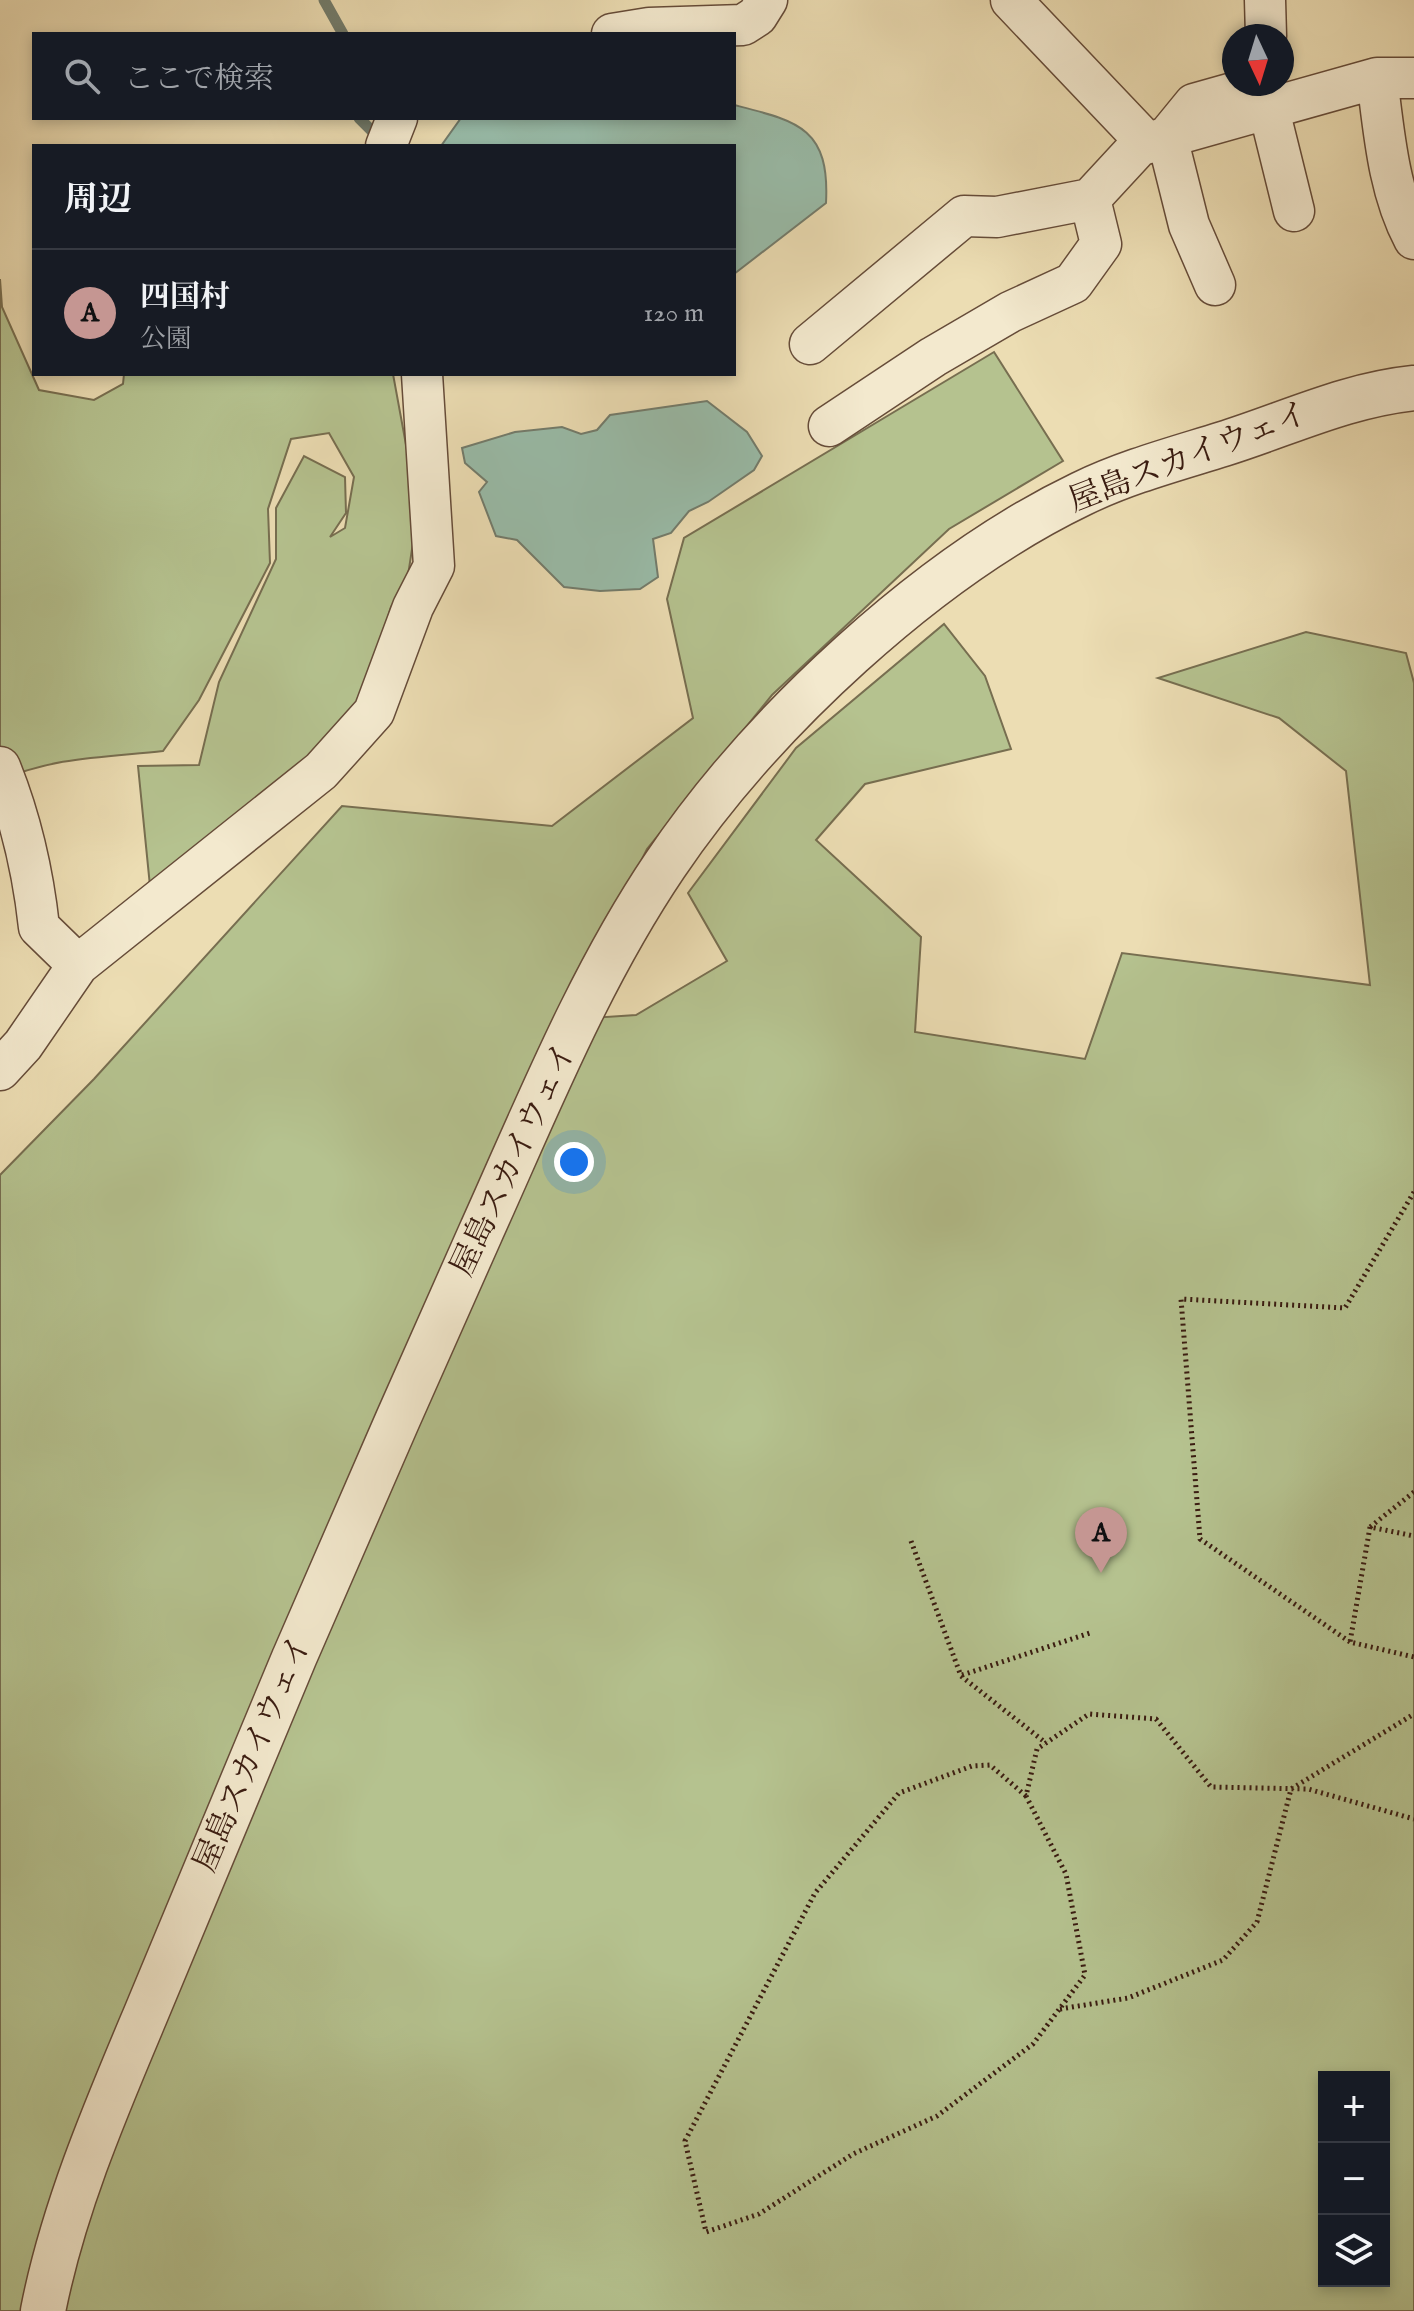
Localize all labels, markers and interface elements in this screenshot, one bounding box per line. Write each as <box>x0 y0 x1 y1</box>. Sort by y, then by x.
north arrow <box>1222 24 1294 96</box>
search box <box>32 32 736 120</box>
icon: search <box>60 54 104 98</box>
text: ここで検索 <box>124 61 274 99</box>
text: 周辺 <box>64 179 132 222</box>
text: 四国村 <box>140 279 230 317</box>
text: A <box>81 297 99 330</box>
text: 120 m <box>644 297 704 330</box>
text: 公園 <box>140 323 192 356</box>
street label: 屋島スカイウェイ <box>1063 393 1315 523</box>
street label: 屋島スカイウェイ <box>443 1036 587 1284</box>
your location <box>554 1142 594 1182</box>
pin: A <box>1075 1507 1127 1573</box>
street label: 屋島スカイウェイ <box>186 1629 322 1879</box>
map controls <box>1318 2071 1390 2287</box>
button: + <box>1318 2071 1390 2143</box>
button: − <box>1318 2143 1390 2215</box>
button: layers <box>1318 2215 1390 2287</box>

